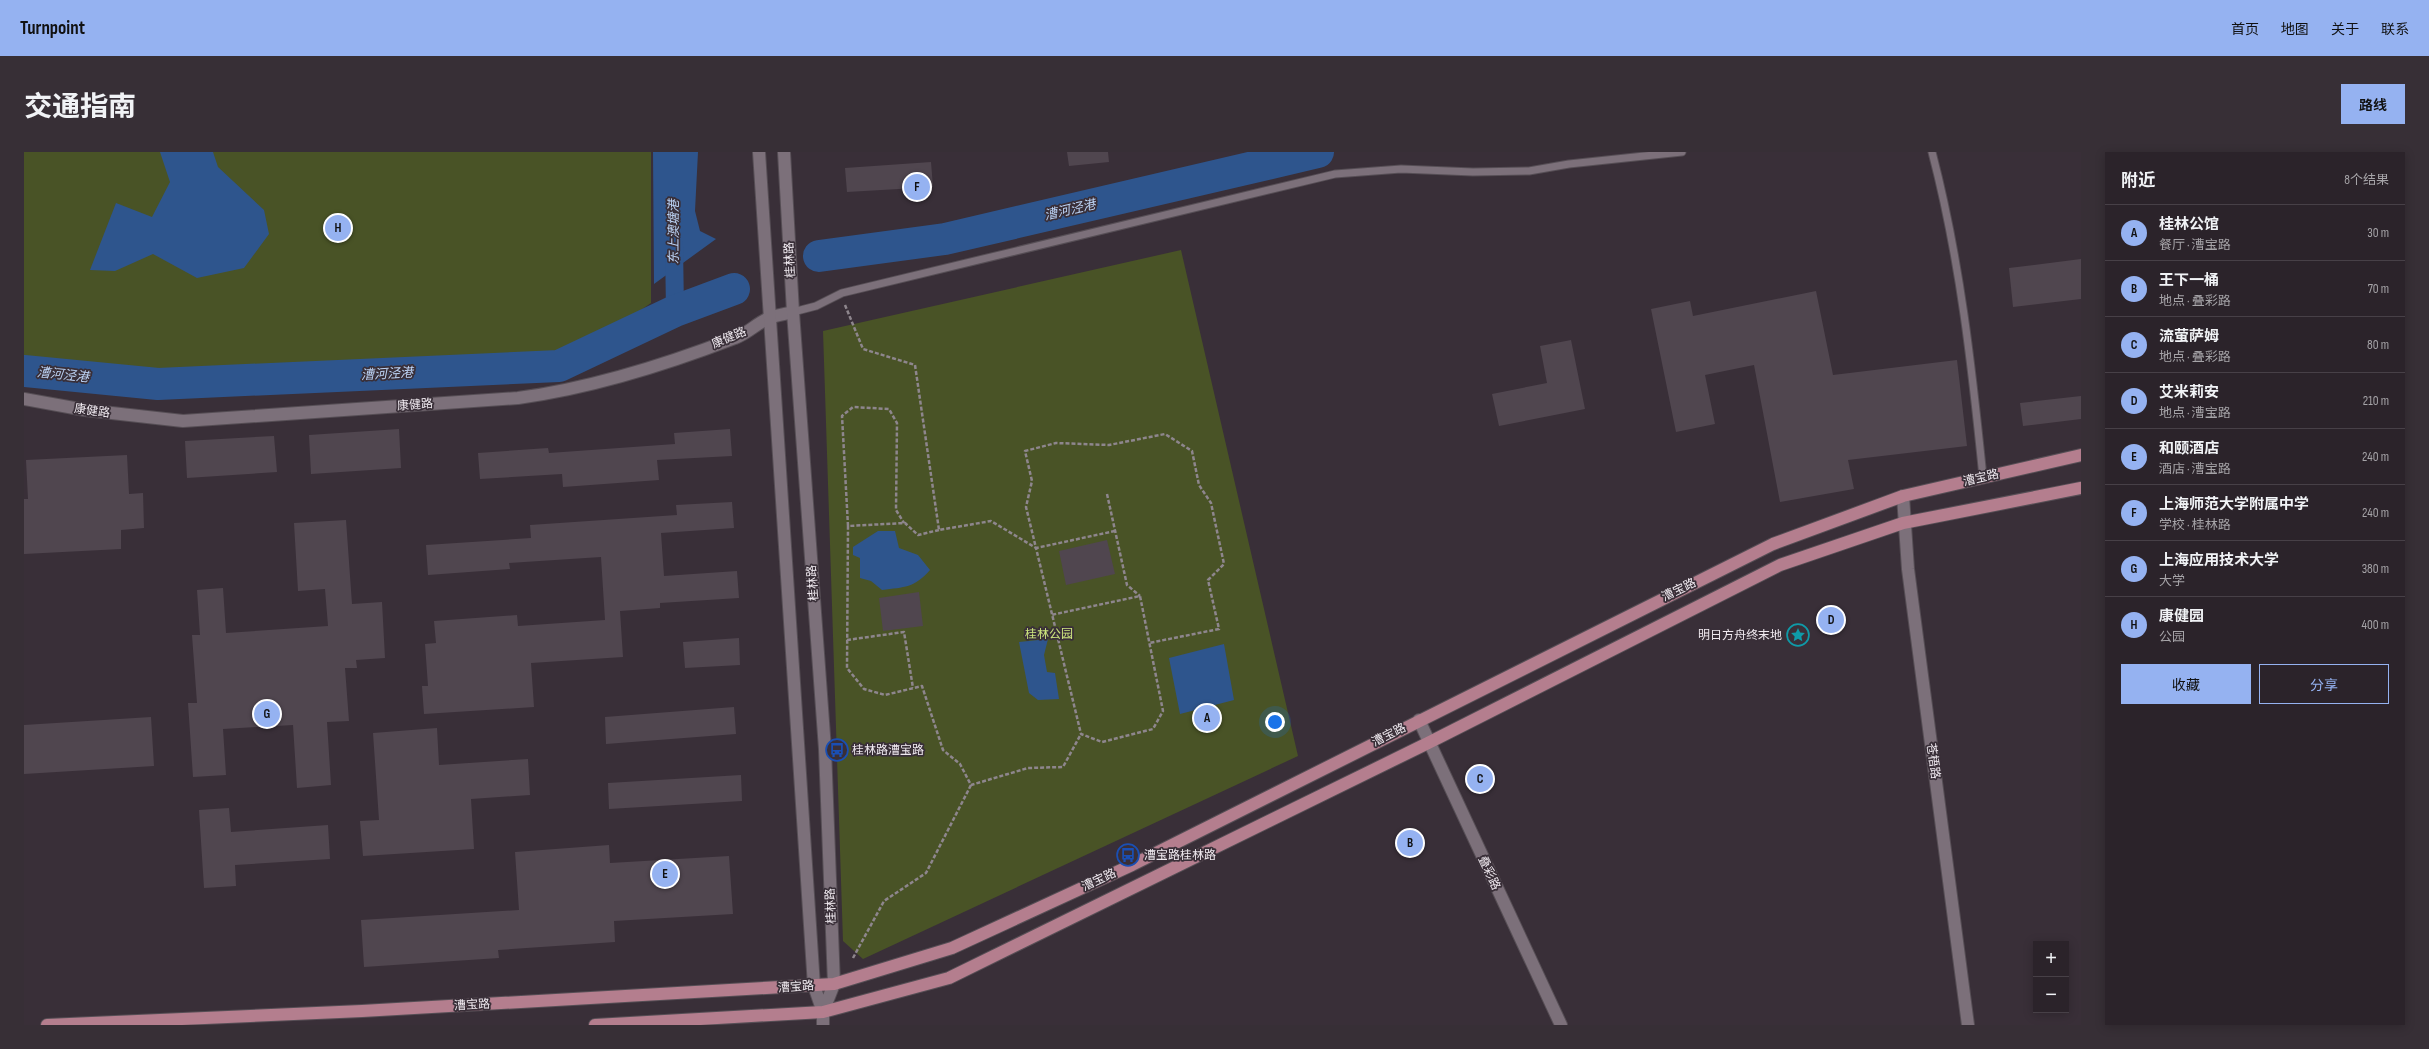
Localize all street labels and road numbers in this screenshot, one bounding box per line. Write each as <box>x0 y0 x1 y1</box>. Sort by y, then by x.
street label: 桂林路 <box>782 242 798 278</box>
street label: 康健路 <box>709 324 749 352</box>
street label: 康健路 <box>397 396 433 414</box>
street label: 康健路 <box>73 401 111 421</box>
street label: 漕宝路 <box>1962 467 2000 489</box>
street label: 桂林路 <box>804 565 822 601</box>
street label: 漕宝路 <box>1660 575 1698 605</box>
street label: 漕宝路 <box>1370 720 1408 750</box>
street label: 苍梧路 <box>1923 742 1943 780</box>
street label: 叠彩路 <box>1475 854 1503 892</box>
street label: 漕宝路 <box>1080 866 1118 894</box>
street label: 桂林路 <box>823 888 839 924</box>
street label: 漕宝路 <box>778 978 814 996</box>
street label: 漕宝路 <box>454 997 490 1013</box>

